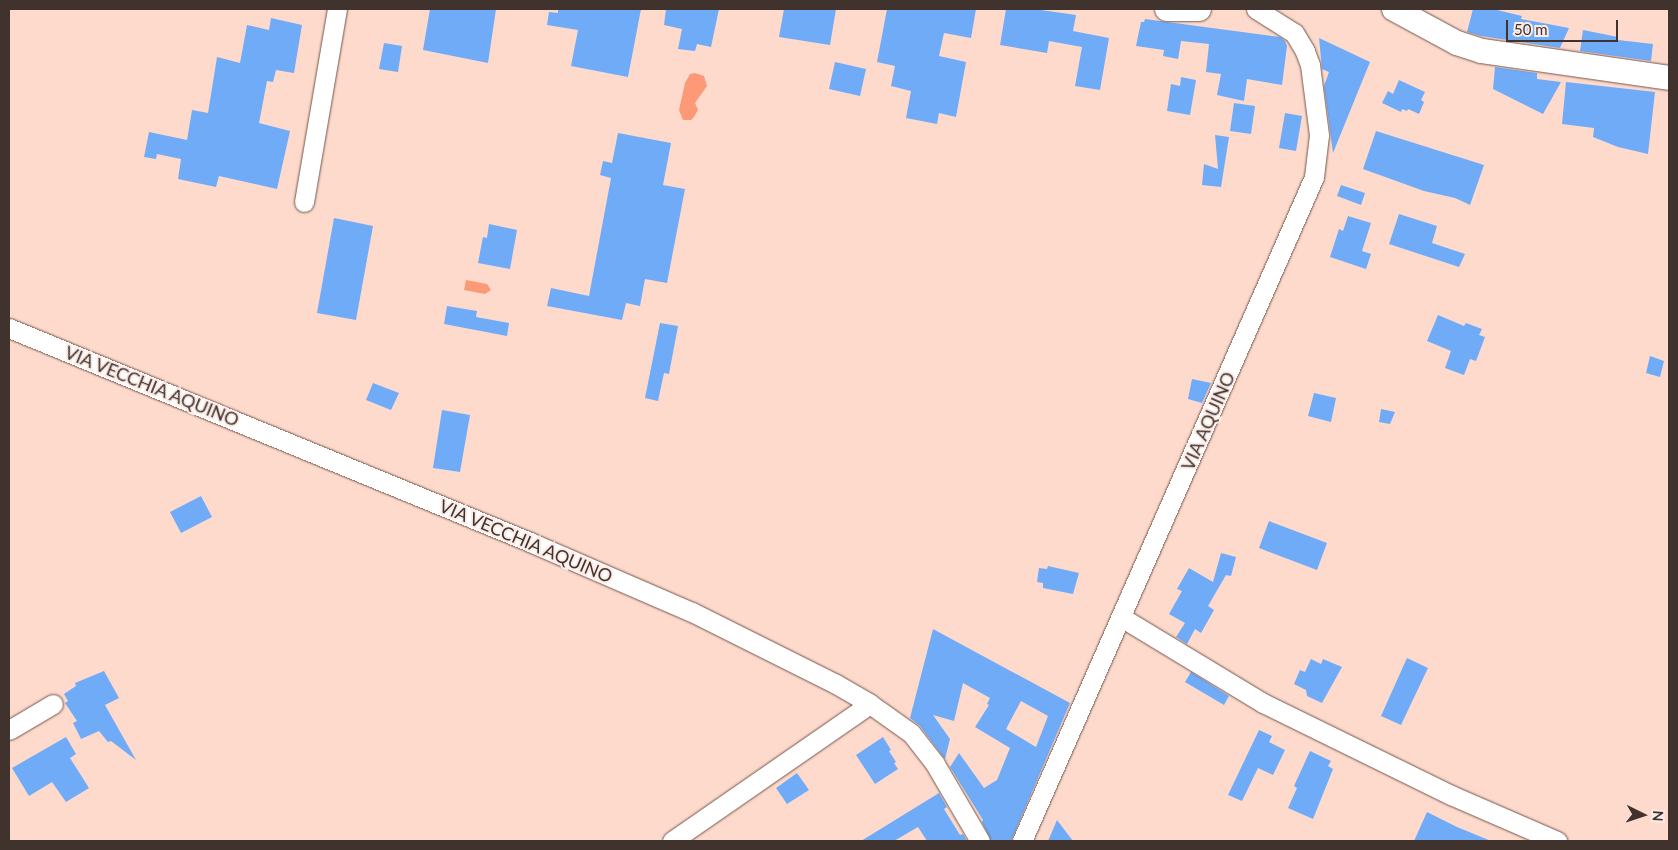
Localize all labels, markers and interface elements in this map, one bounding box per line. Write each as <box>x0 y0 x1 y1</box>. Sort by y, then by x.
scale bar <box>1508 10 1620 42</box>
text: 50 m <box>1514 20 1548 38</box>
street label: VIA VECCHIA AQUINO <box>61 341 243 431</box>
street label: VIA AQUINO <box>1176 368 1240 474</box>
street label: VIA VECCHIA AQUINO <box>435 494 617 588</box>
north arrow <box>1618 790 1668 840</box>
text: N <box>1650 810 1667 822</box>

